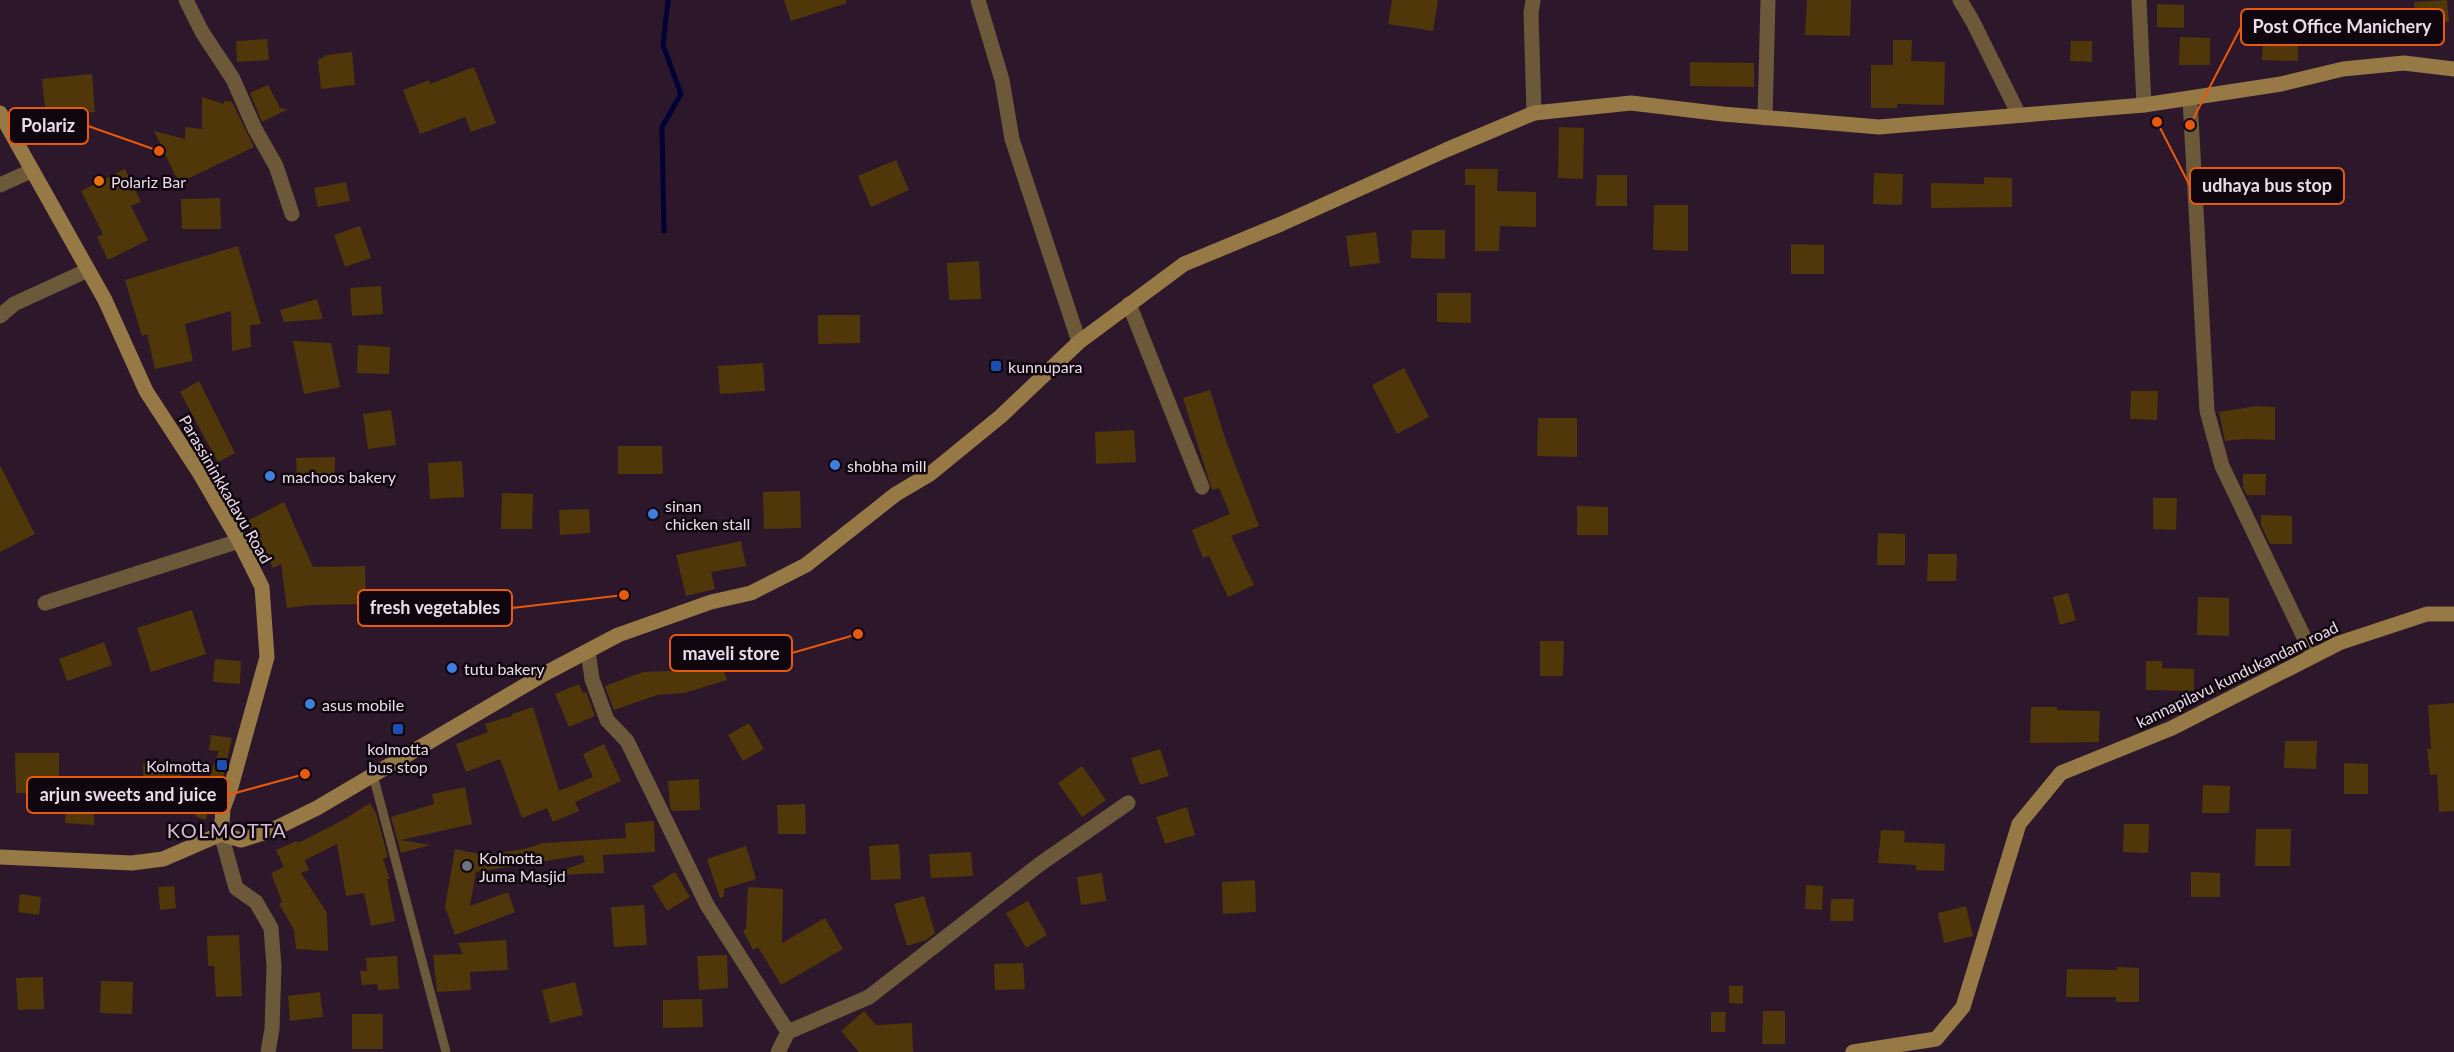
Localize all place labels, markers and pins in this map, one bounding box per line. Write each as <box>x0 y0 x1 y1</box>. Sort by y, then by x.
callout: Post Office Manichery <box>2241 9 2444 45</box>
callout: Polariz <box>9 108 88 144</box>
callout: udhaya bus stop <box>2190 168 2344 204</box>
place label: Polariz Bar <box>111 172 186 191</box>
marker: Polariz Bar <box>92 174 106 188</box>
place label: kunnupara <box>1008 357 1082 376</box>
marker: kunnupara <box>989 359 1003 373</box>
place label: shobha mill <box>847 456 926 475</box>
marker: shobha mill <box>828 458 842 472</box>
place label: machoos bakery <box>282 467 397 486</box>
marker: machoos bakery <box>263 469 277 483</box>
place label: sinan chicken stall <box>665 496 750 533</box>
marker: sinan chicken stall <box>646 507 660 521</box>
callout: fresh vegetables <box>358 590 512 626</box>
callout: maveli store <box>670 635 792 671</box>
place label: tutu bakery <box>464 659 545 678</box>
marker: tutu bakery <box>445 661 459 675</box>
place label: asus mobile <box>322 695 404 714</box>
marker: asus mobile <box>303 697 317 711</box>
marker: kolmotta bus stop <box>391 722 405 736</box>
place label: kolmotta bus stop <box>367 739 429 776</box>
place label: Kolmotta <box>146 756 210 775</box>
marker: Kolmotta <box>215 758 229 772</box>
callout: arjun sweets and juice <box>27 777 228 813</box>
place label: Kolmotta Juma Masjid <box>479 848 566 885</box>
marker: Kolmotta Juma Masjid <box>460 859 474 873</box>

